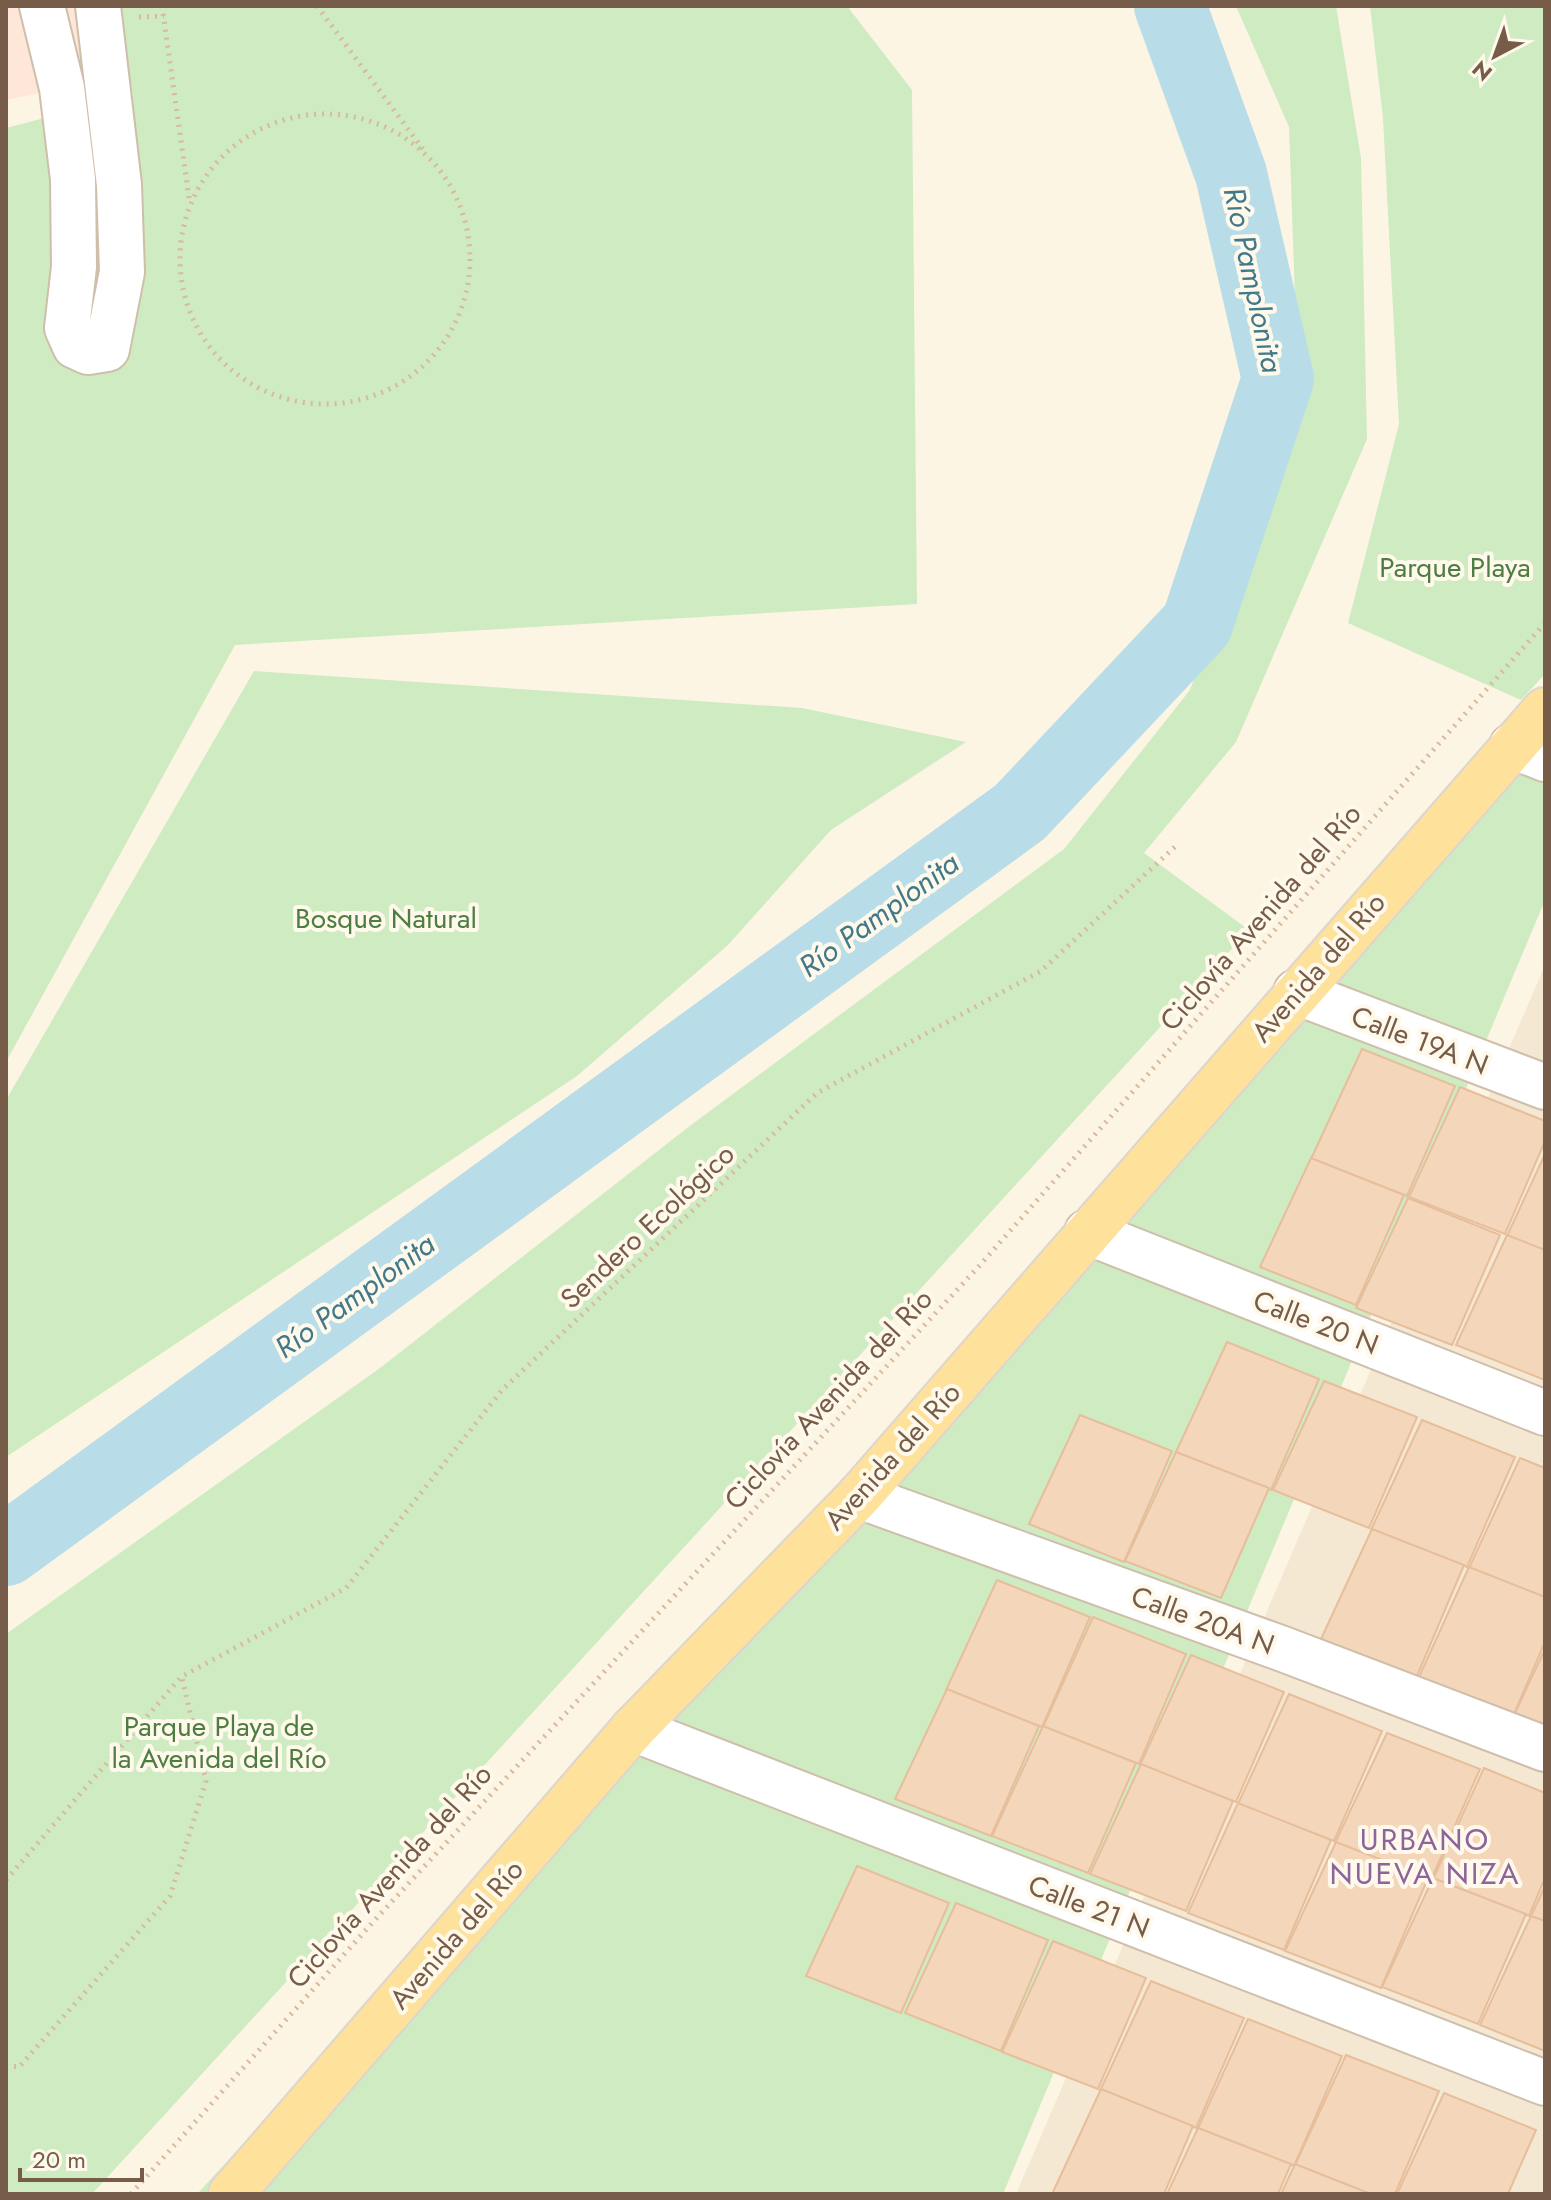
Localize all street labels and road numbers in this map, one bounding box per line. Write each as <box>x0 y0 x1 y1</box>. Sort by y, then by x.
street label: Ciclovía Avenida del Río <box>1152 797 1368 1037</box>
street label: Avenida del Río <box>1244 886 1392 1048</box>
street label: Calle 19A N <box>1345 996 1494 1085</box>
street label: Sendero Ecológico <box>551 1134 744 1318</box>
street label: Calle 20 N <box>1247 1280 1384 1365</box>
street label: Ciclovía Avenida del Río <box>717 1282 939 1516</box>
street label: Avenida del Río <box>817 1375 967 1537</box>
street label: Calle 20A N <box>1125 1576 1280 1665</box>
street label: Ciclovía Avenida del Río <box>280 1757 498 1995</box>
street label: Avenida del Río <box>382 1853 530 2015</box>
street label: Calle 21 N <box>1022 1865 1155 1948</box>

